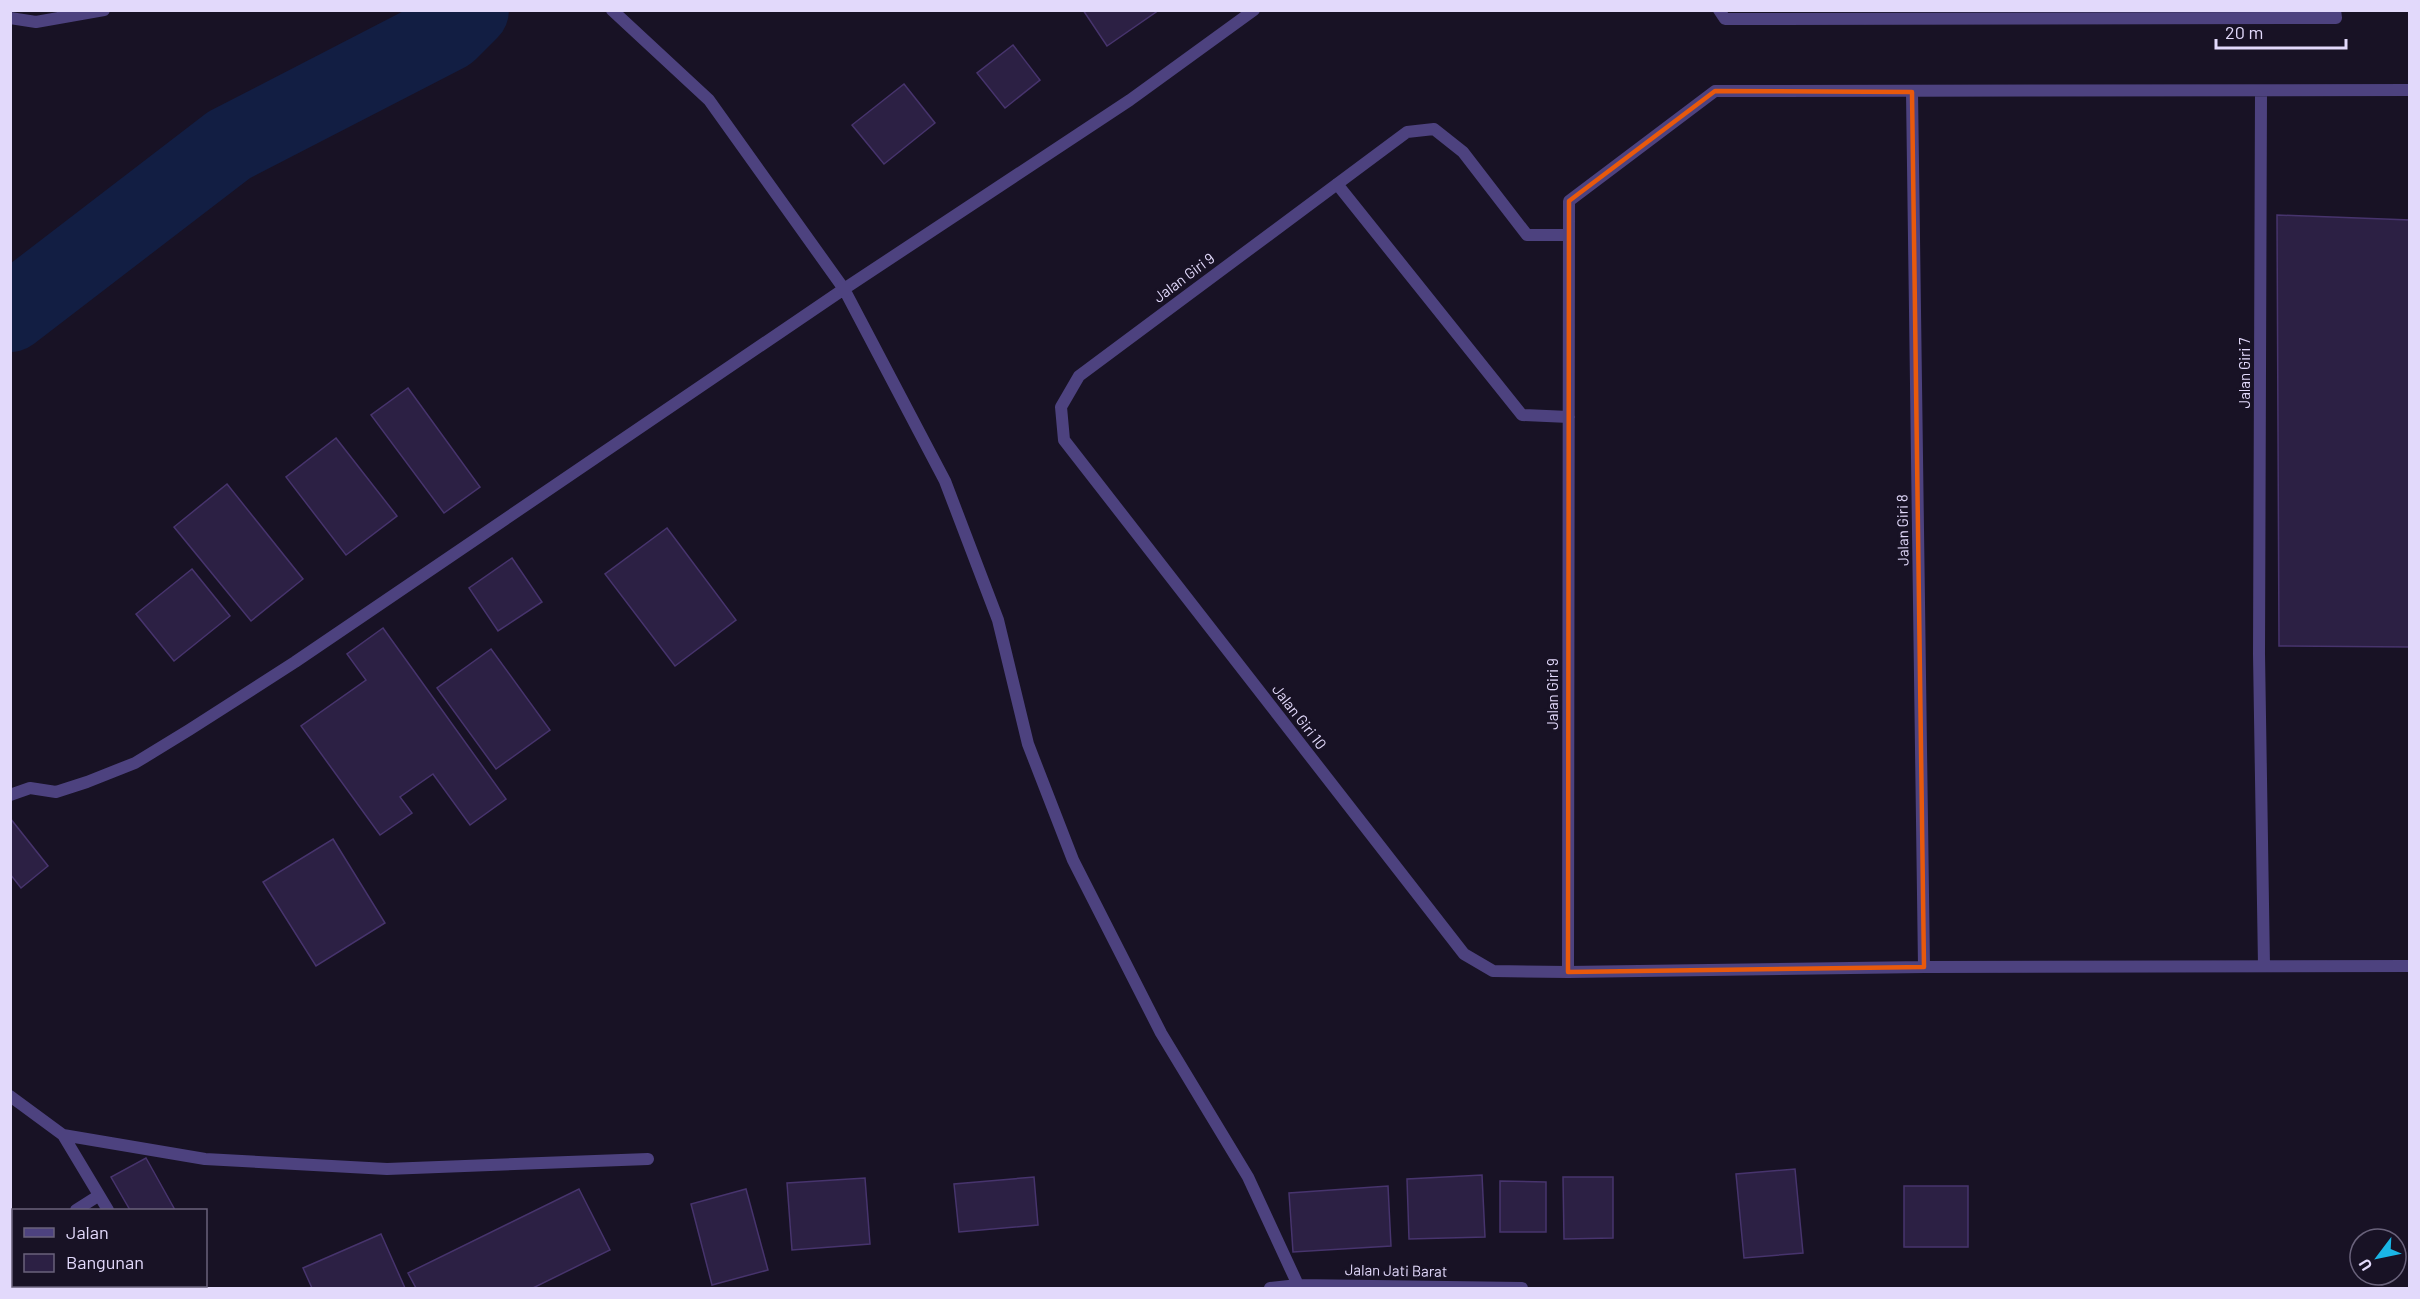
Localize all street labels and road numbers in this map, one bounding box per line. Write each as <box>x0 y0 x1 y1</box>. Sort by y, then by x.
street label: Jalan Giri 9 <box>1149 248 1217 306</box>
street label: Jalan Giri 7 <box>2235 338 2253 408</box>
street label: Jalan Giri 8 <box>1892 494 1912 566</box>
street label: Jalan Giri 9 <box>1543 658 1561 730</box>
street label: Jalan Giri 10 <box>1269 680 1331 752</box>
street label: Jalan Jati Barat <box>1345 1260 1447 1280</box>

